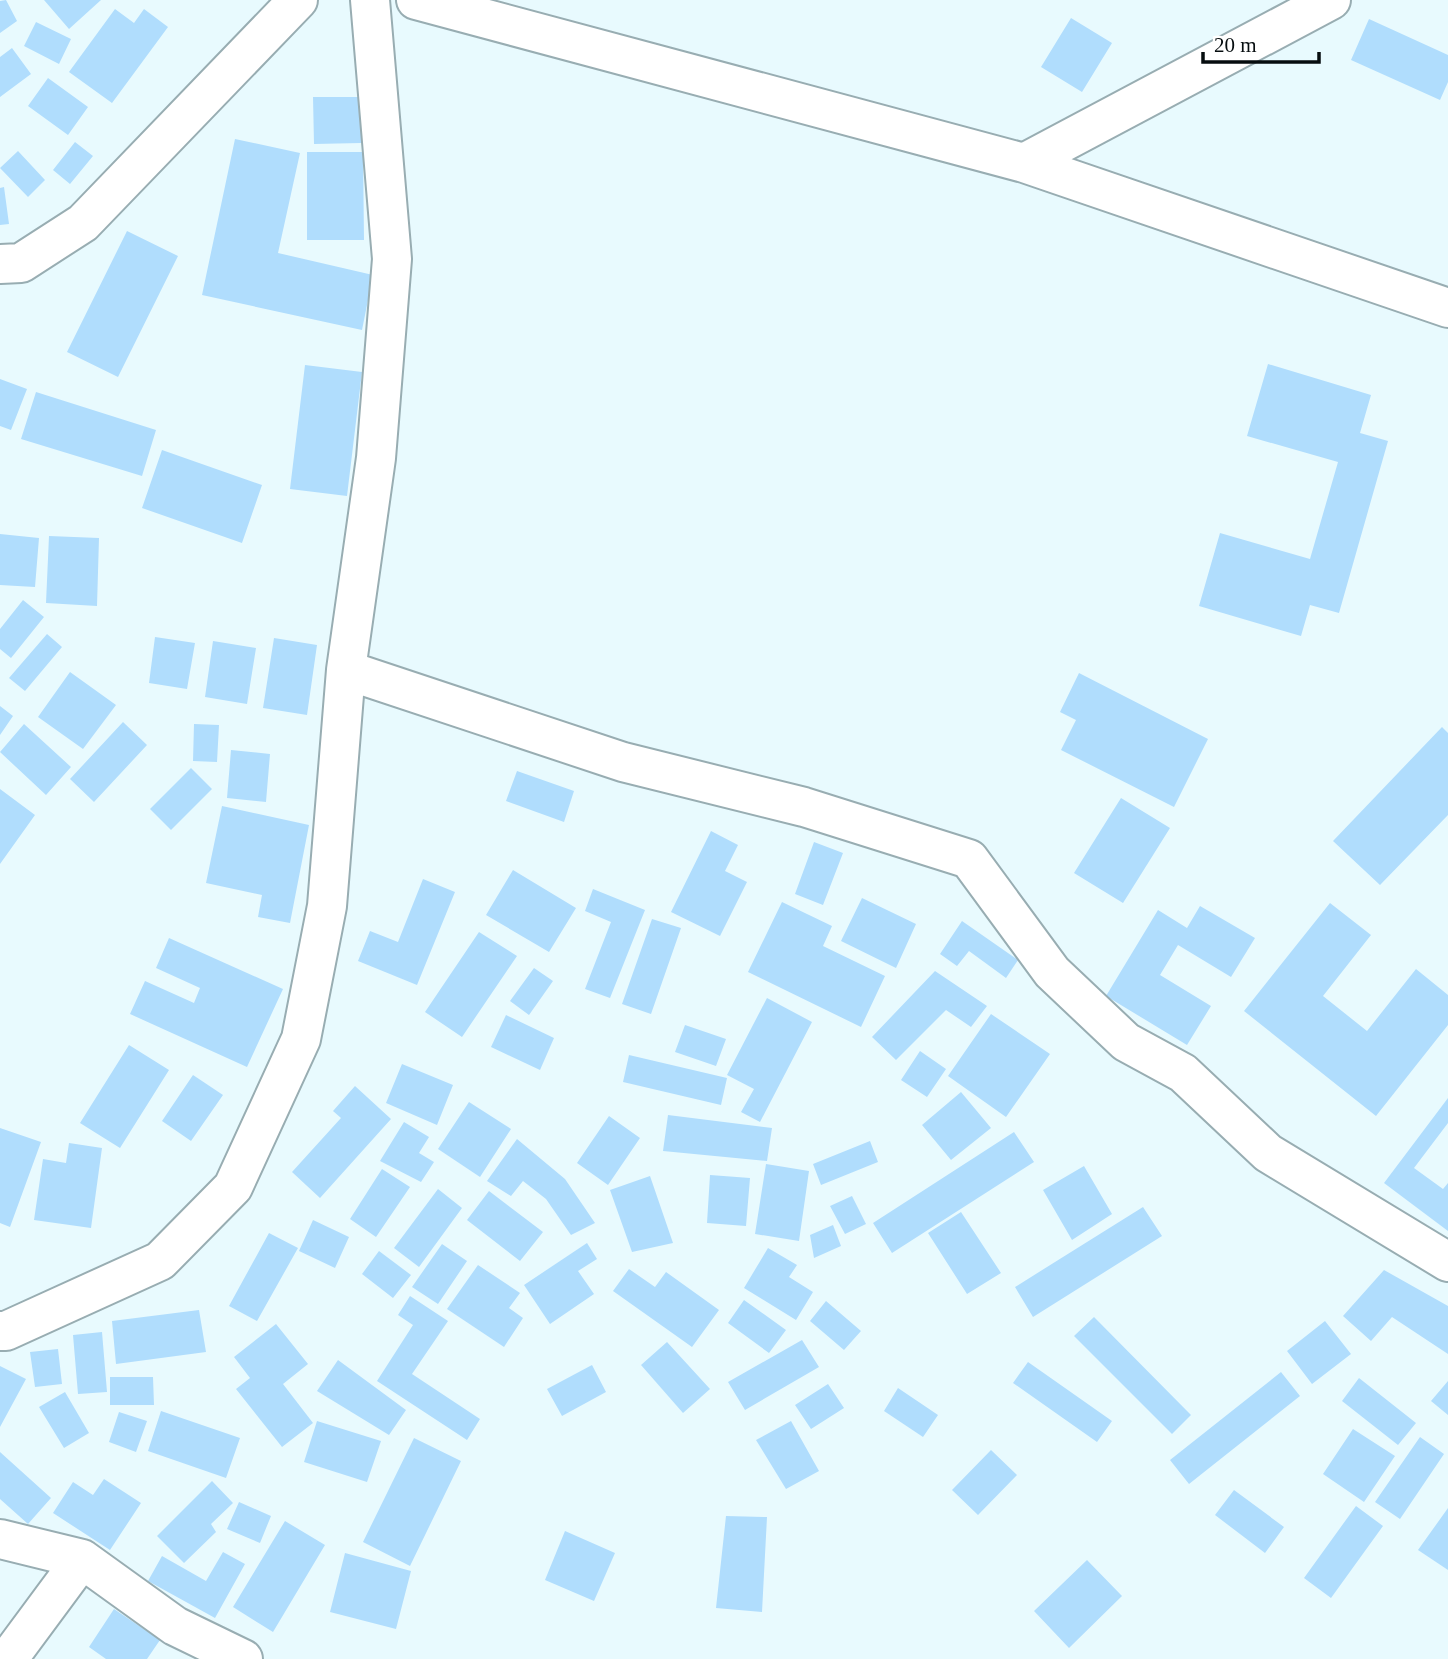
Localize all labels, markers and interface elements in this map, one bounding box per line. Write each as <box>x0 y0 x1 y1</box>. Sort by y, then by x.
scale bar <box>1203 21 1318 65</box>
text: 20 m <box>1214 33 1257 57</box>

